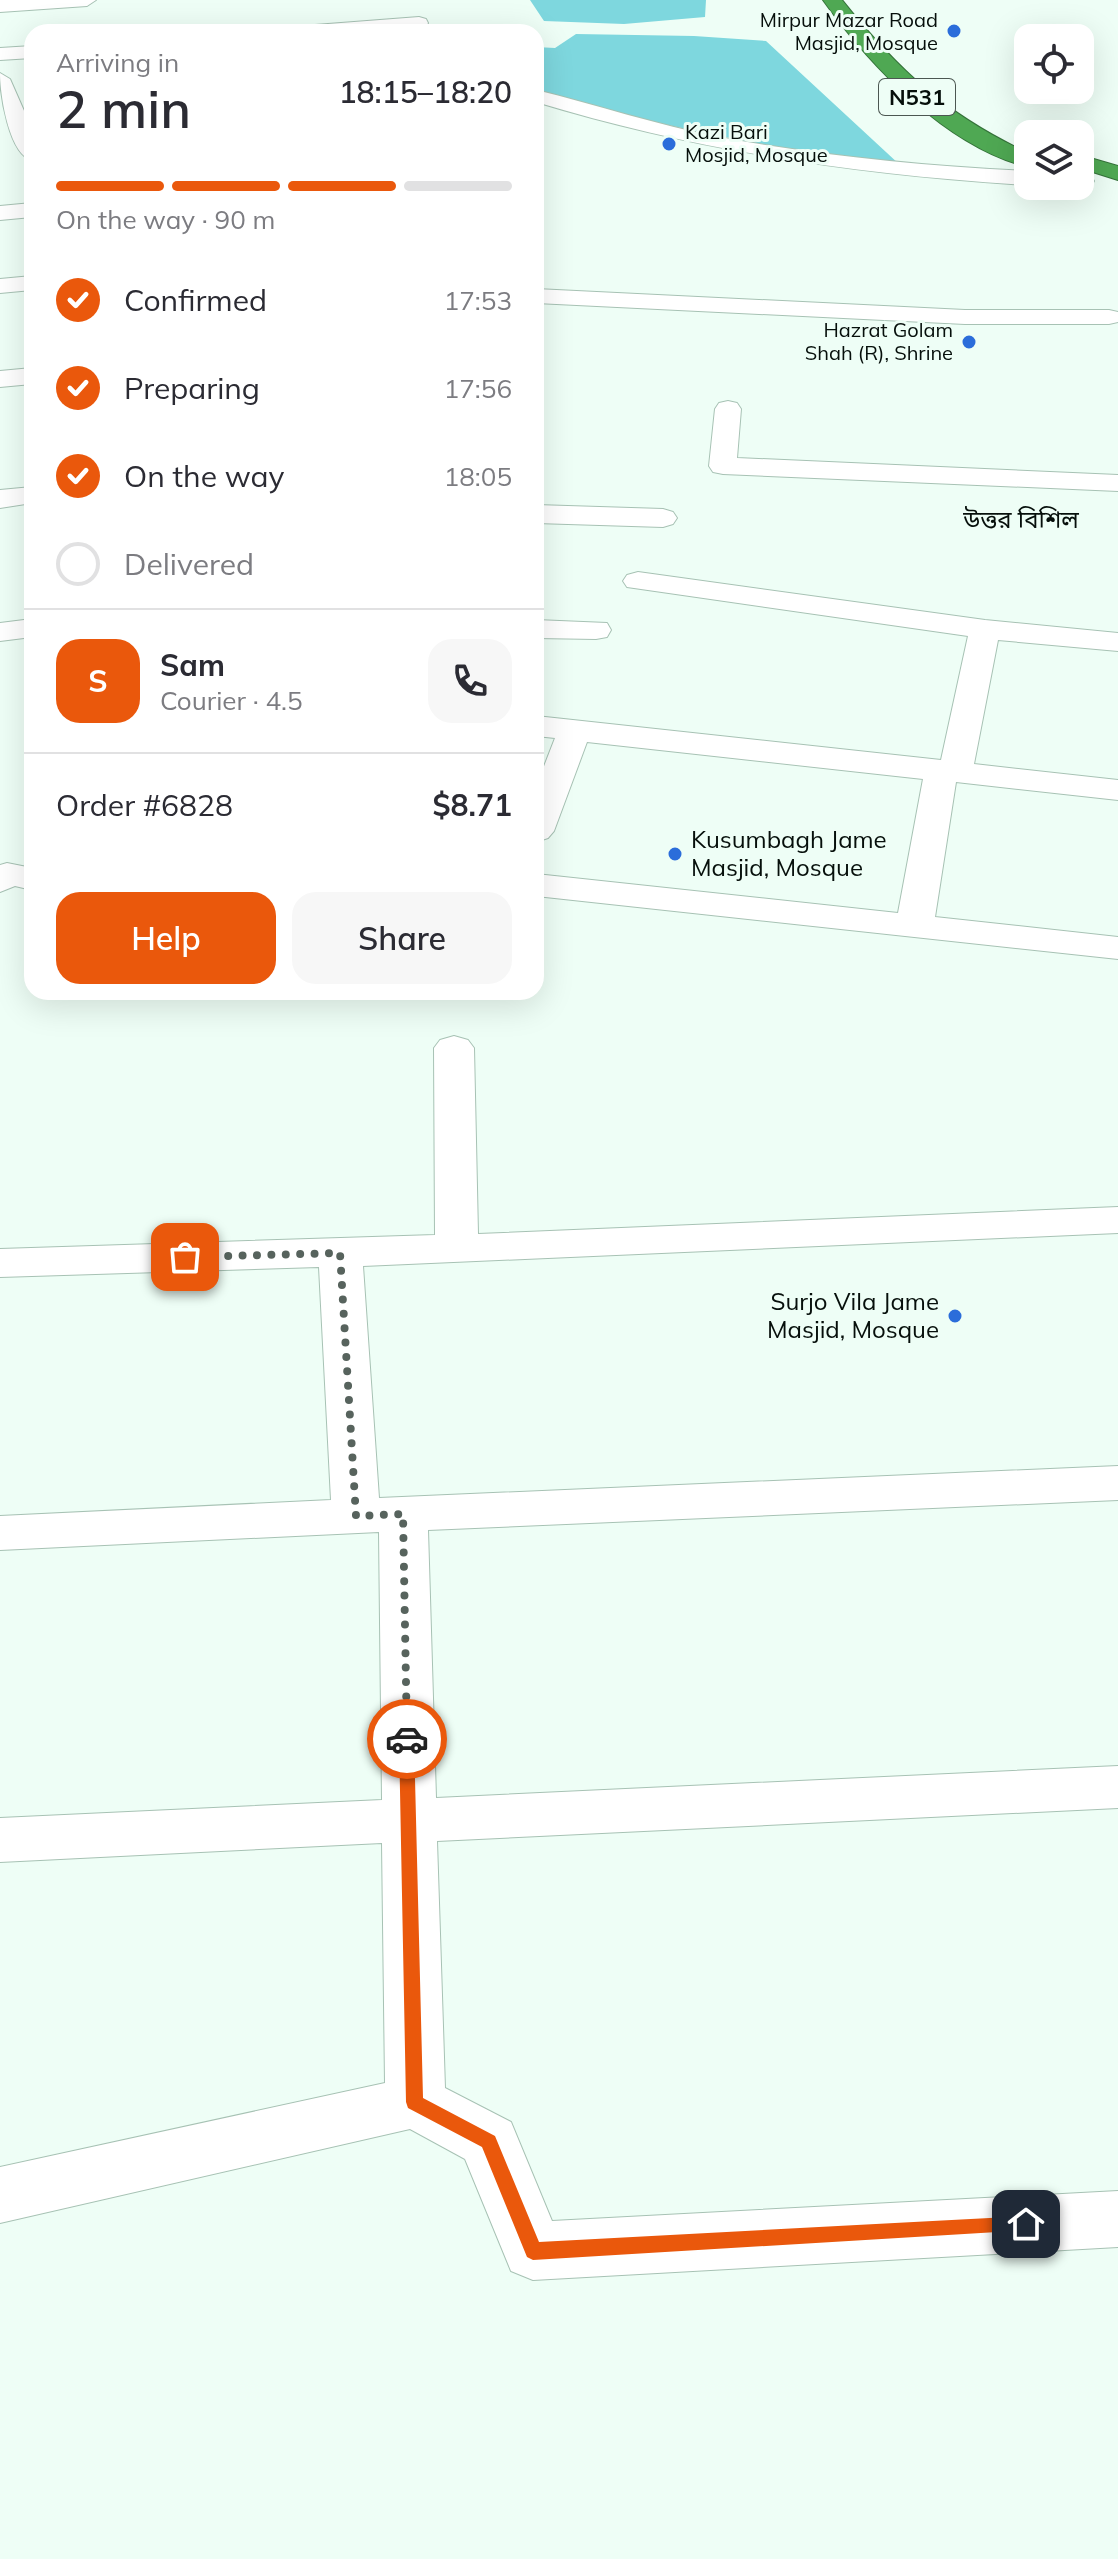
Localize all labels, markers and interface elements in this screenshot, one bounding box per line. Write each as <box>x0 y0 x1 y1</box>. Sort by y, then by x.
place label: Mirpur Mazar Road Masjid, Mosque <box>760 7 938 55</box>
marker: Mirpur Mazar Road Masjid, Mosque <box>945 22 963 40</box>
map controls <box>1014 24 1094 200</box>
button: locate <box>1014 24 1094 104</box>
text: Arriving in <box>56 46 179 79</box>
text: 18:15–18:20 <box>339 73 512 111</box>
text: 2 min <box>56 76 191 141</box>
road number: N531 <box>879 79 955 115</box>
place label: Kazi Bari Mosjid, Mosque <box>685 119 828 167</box>
button: layers <box>1014 120 1094 200</box>
marker: Kazi Bari Mosjid, Mosque <box>660 135 678 153</box>
text: On the way · 90 m <box>56 203 275 236</box>
icon: check <box>56 278 100 322</box>
text: Confirmed <box>124 281 267 319</box>
text: 17:53 <box>444 284 512 317</box>
place label: Hazrat Golam Shah (R), Shrine <box>805 317 953 365</box>
marker: Hazrat Golam Shah (R), Shrine <box>960 333 978 351</box>
icon: check <box>56 366 100 410</box>
text: Preparing <box>124 369 260 407</box>
text: 17:56 <box>444 372 512 405</box>
icon: check <box>56 454 100 498</box>
text: On the way <box>124 457 284 495</box>
text: 18:05 <box>444 460 512 493</box>
district label: উত্তর বিশিল <box>962 504 1079 534</box>
text: Delivered <box>124 545 254 583</box>
button: phone <box>428 639 512 723</box>
text: Sam <box>160 646 225 684</box>
text: S <box>88 662 108 700</box>
text: Courier · 4.5 <box>160 684 303 717</box>
text: Order #6828 <box>56 786 233 824</box>
text: $8.71 <box>433 786 512 824</box>
place label: Kusumbagh Jame Masjid, Mosque <box>691 824 887 882</box>
marker: Kusumbagh Jame Masjid, Mosque <box>666 845 684 863</box>
button: Help <box>56 892 276 984</box>
button: Share <box>292 892 512 984</box>
pin <box>151 1223 219 1291</box>
icon: bag <box>163 1235 207 1279</box>
place label: Surjo Vila Jame Masjid, Mosque <box>767 1286 939 1344</box>
marker: Surjo Vila Jame Masjid, Mosque <box>946 1307 964 1325</box>
courier <box>367 1699 447 1779</box>
icon: car <box>385 1717 429 1761</box>
pin <box>992 2190 1060 2258</box>
icon: home <box>1004 2202 1048 2246</box>

